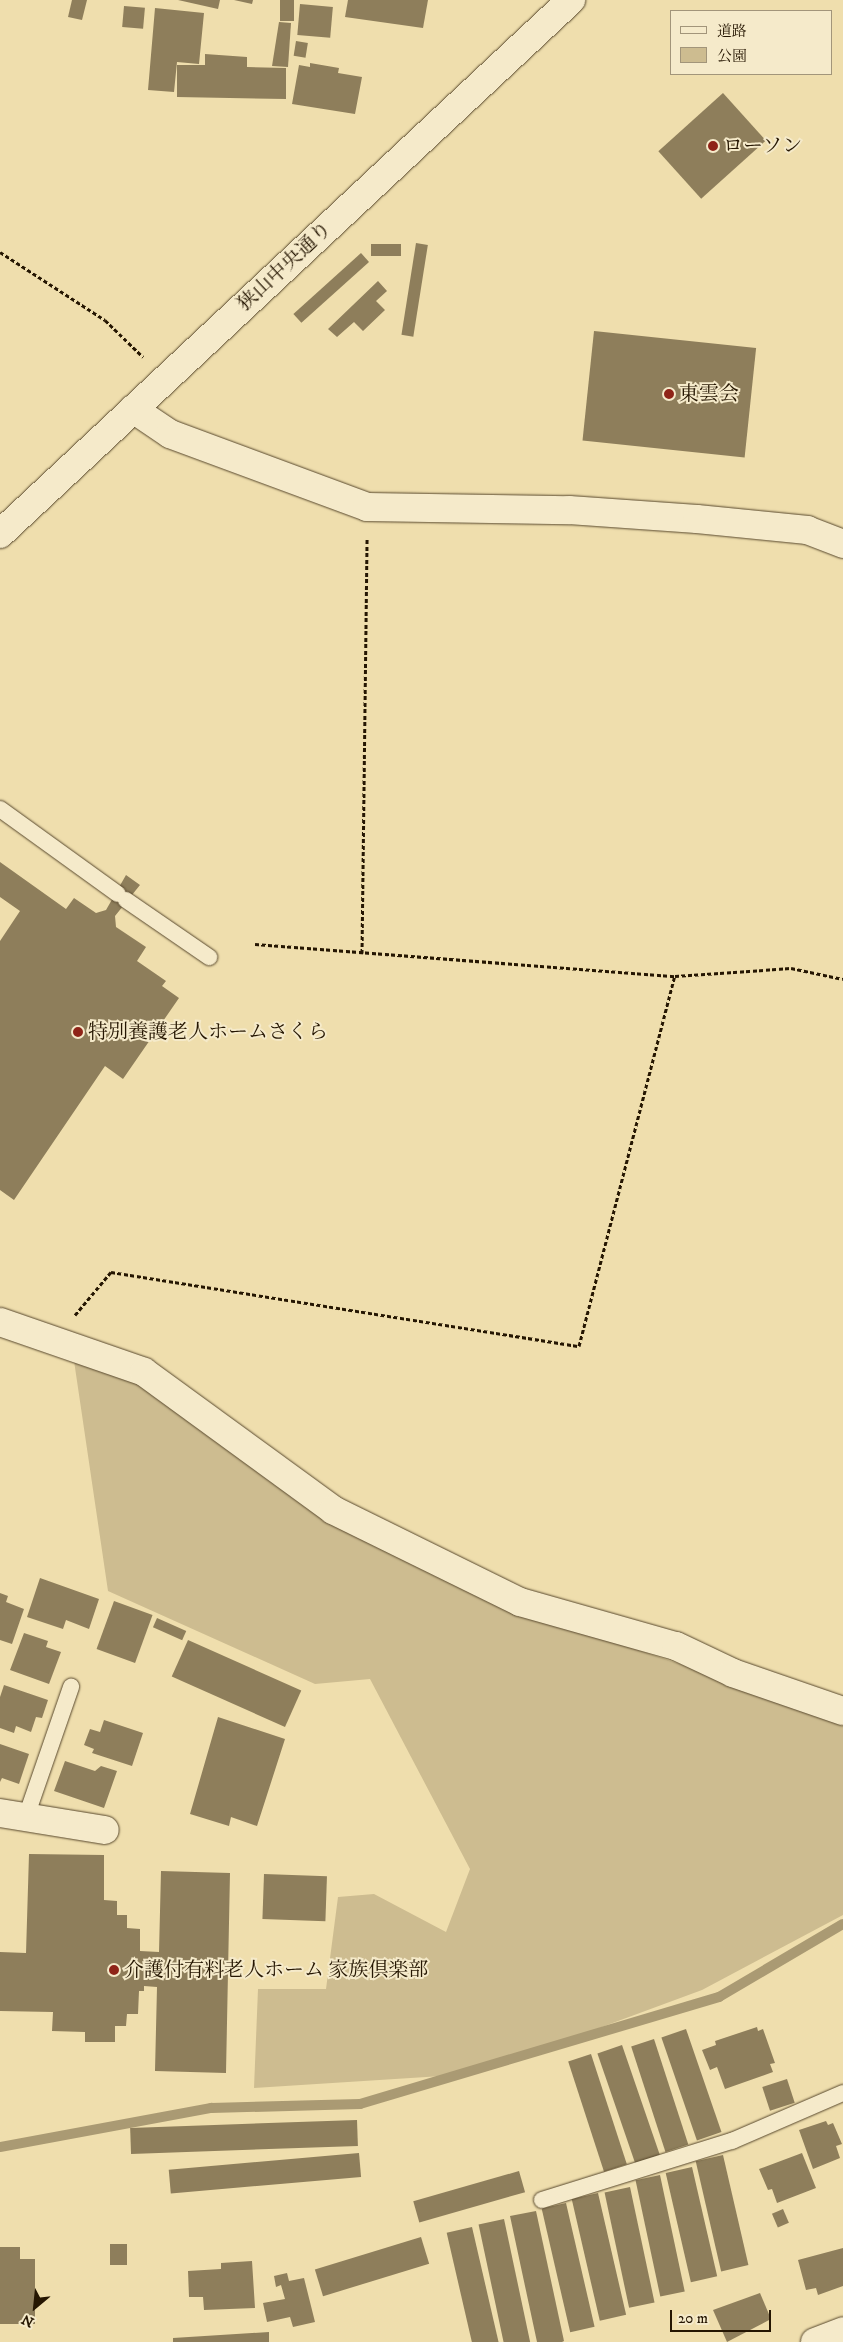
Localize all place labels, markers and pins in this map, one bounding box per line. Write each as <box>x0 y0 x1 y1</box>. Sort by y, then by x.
place label: ローソン <box>723 134 803 158</box>
marker: ローソン <box>707 140 719 152</box>
place label: 東雲会 <box>679 382 739 406</box>
marker: 東雲会 <box>663 388 675 400</box>
place label: 特別養護老人ホームさくら <box>88 1020 328 1044</box>
marker: 特別養護老人ホームさくら <box>72 1026 84 1038</box>
place label: 介護付有料老人ホーム 家族倶楽部 <box>124 1958 428 1982</box>
marker: 介護付有料老人ホーム 家族倶楽部 <box>108 1964 120 1976</box>

